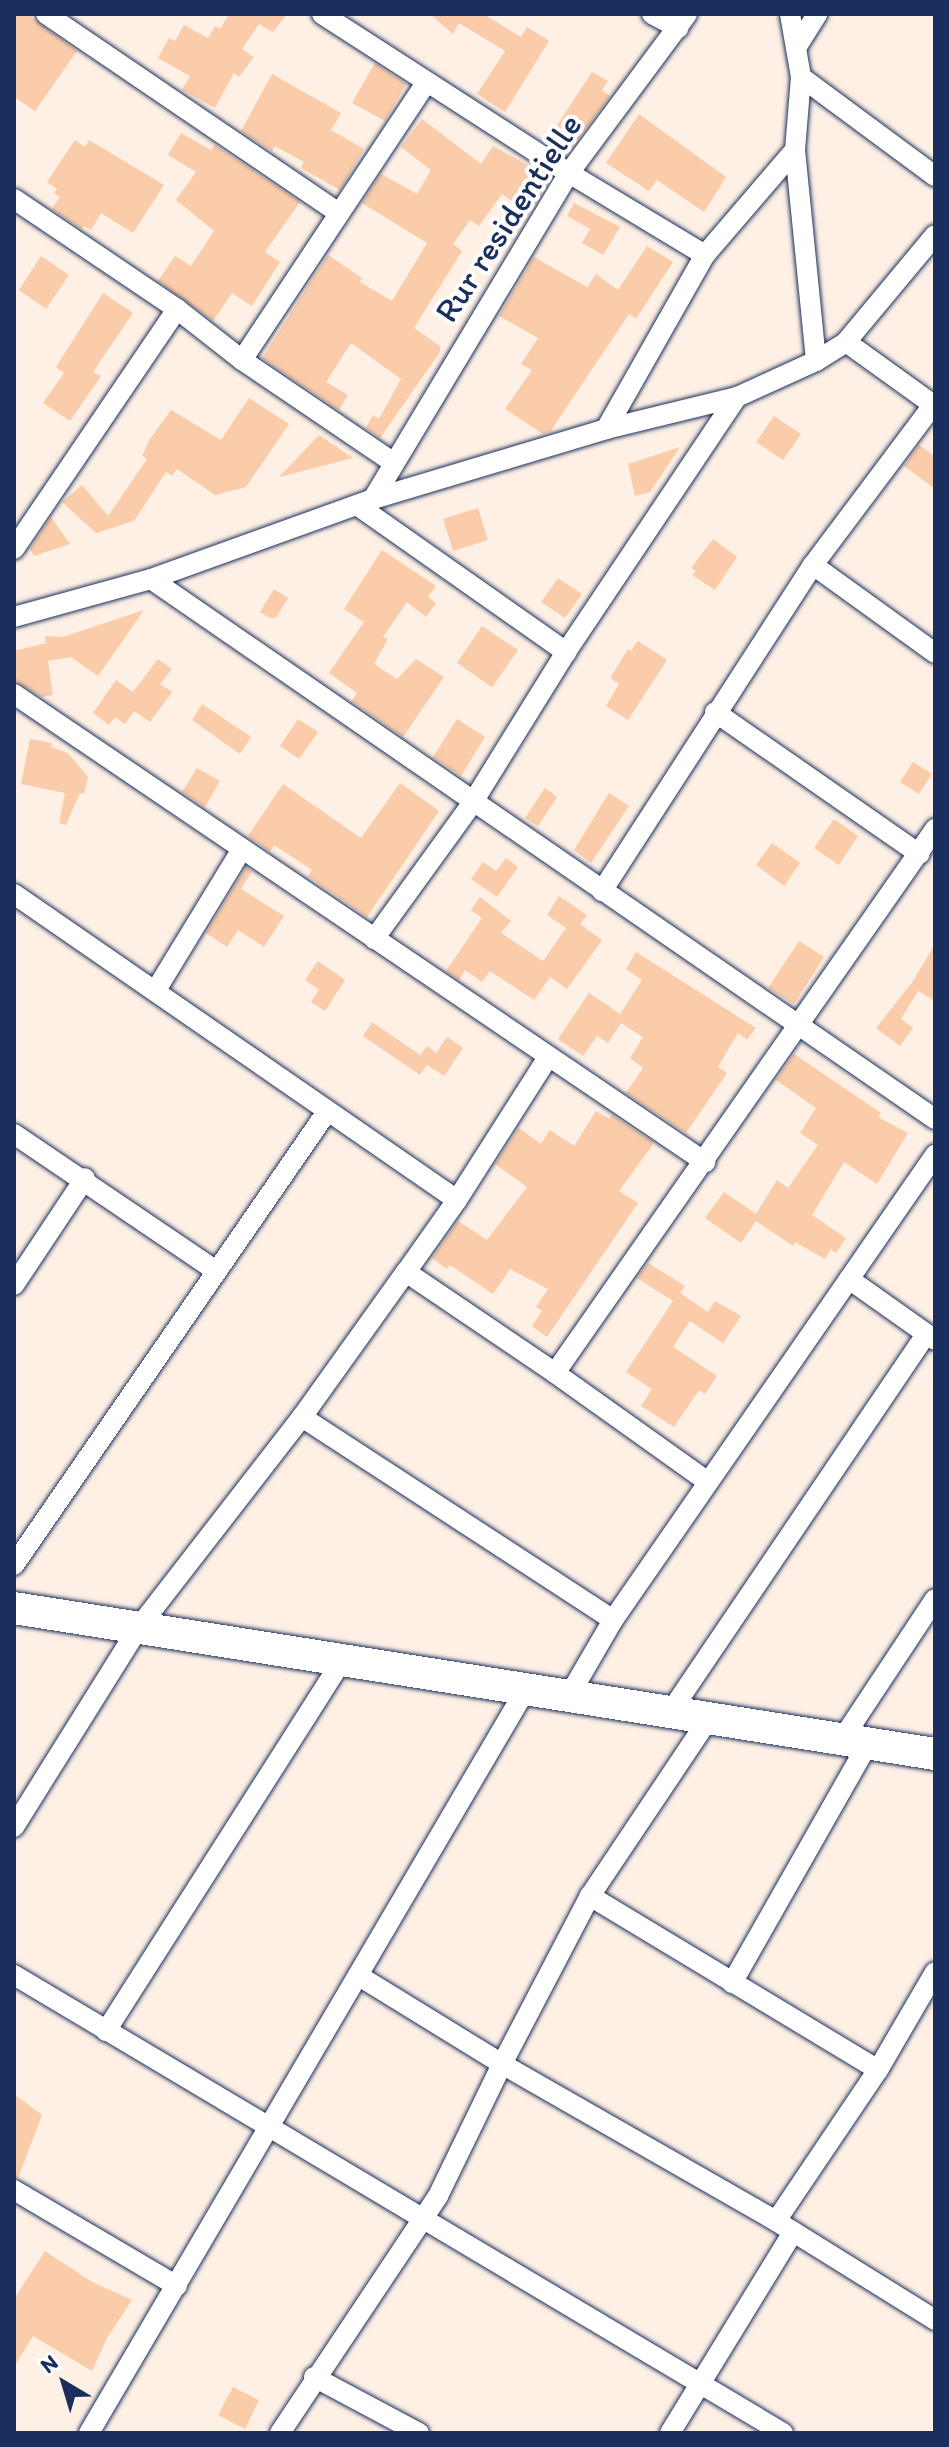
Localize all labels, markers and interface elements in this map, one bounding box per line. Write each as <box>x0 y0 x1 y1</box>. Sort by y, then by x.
street label: Rur residentielle <box>425 106 591 330</box>
north arrow <box>24 2343 104 2423</box>
text: N <box>35 2348 63 2379</box>

